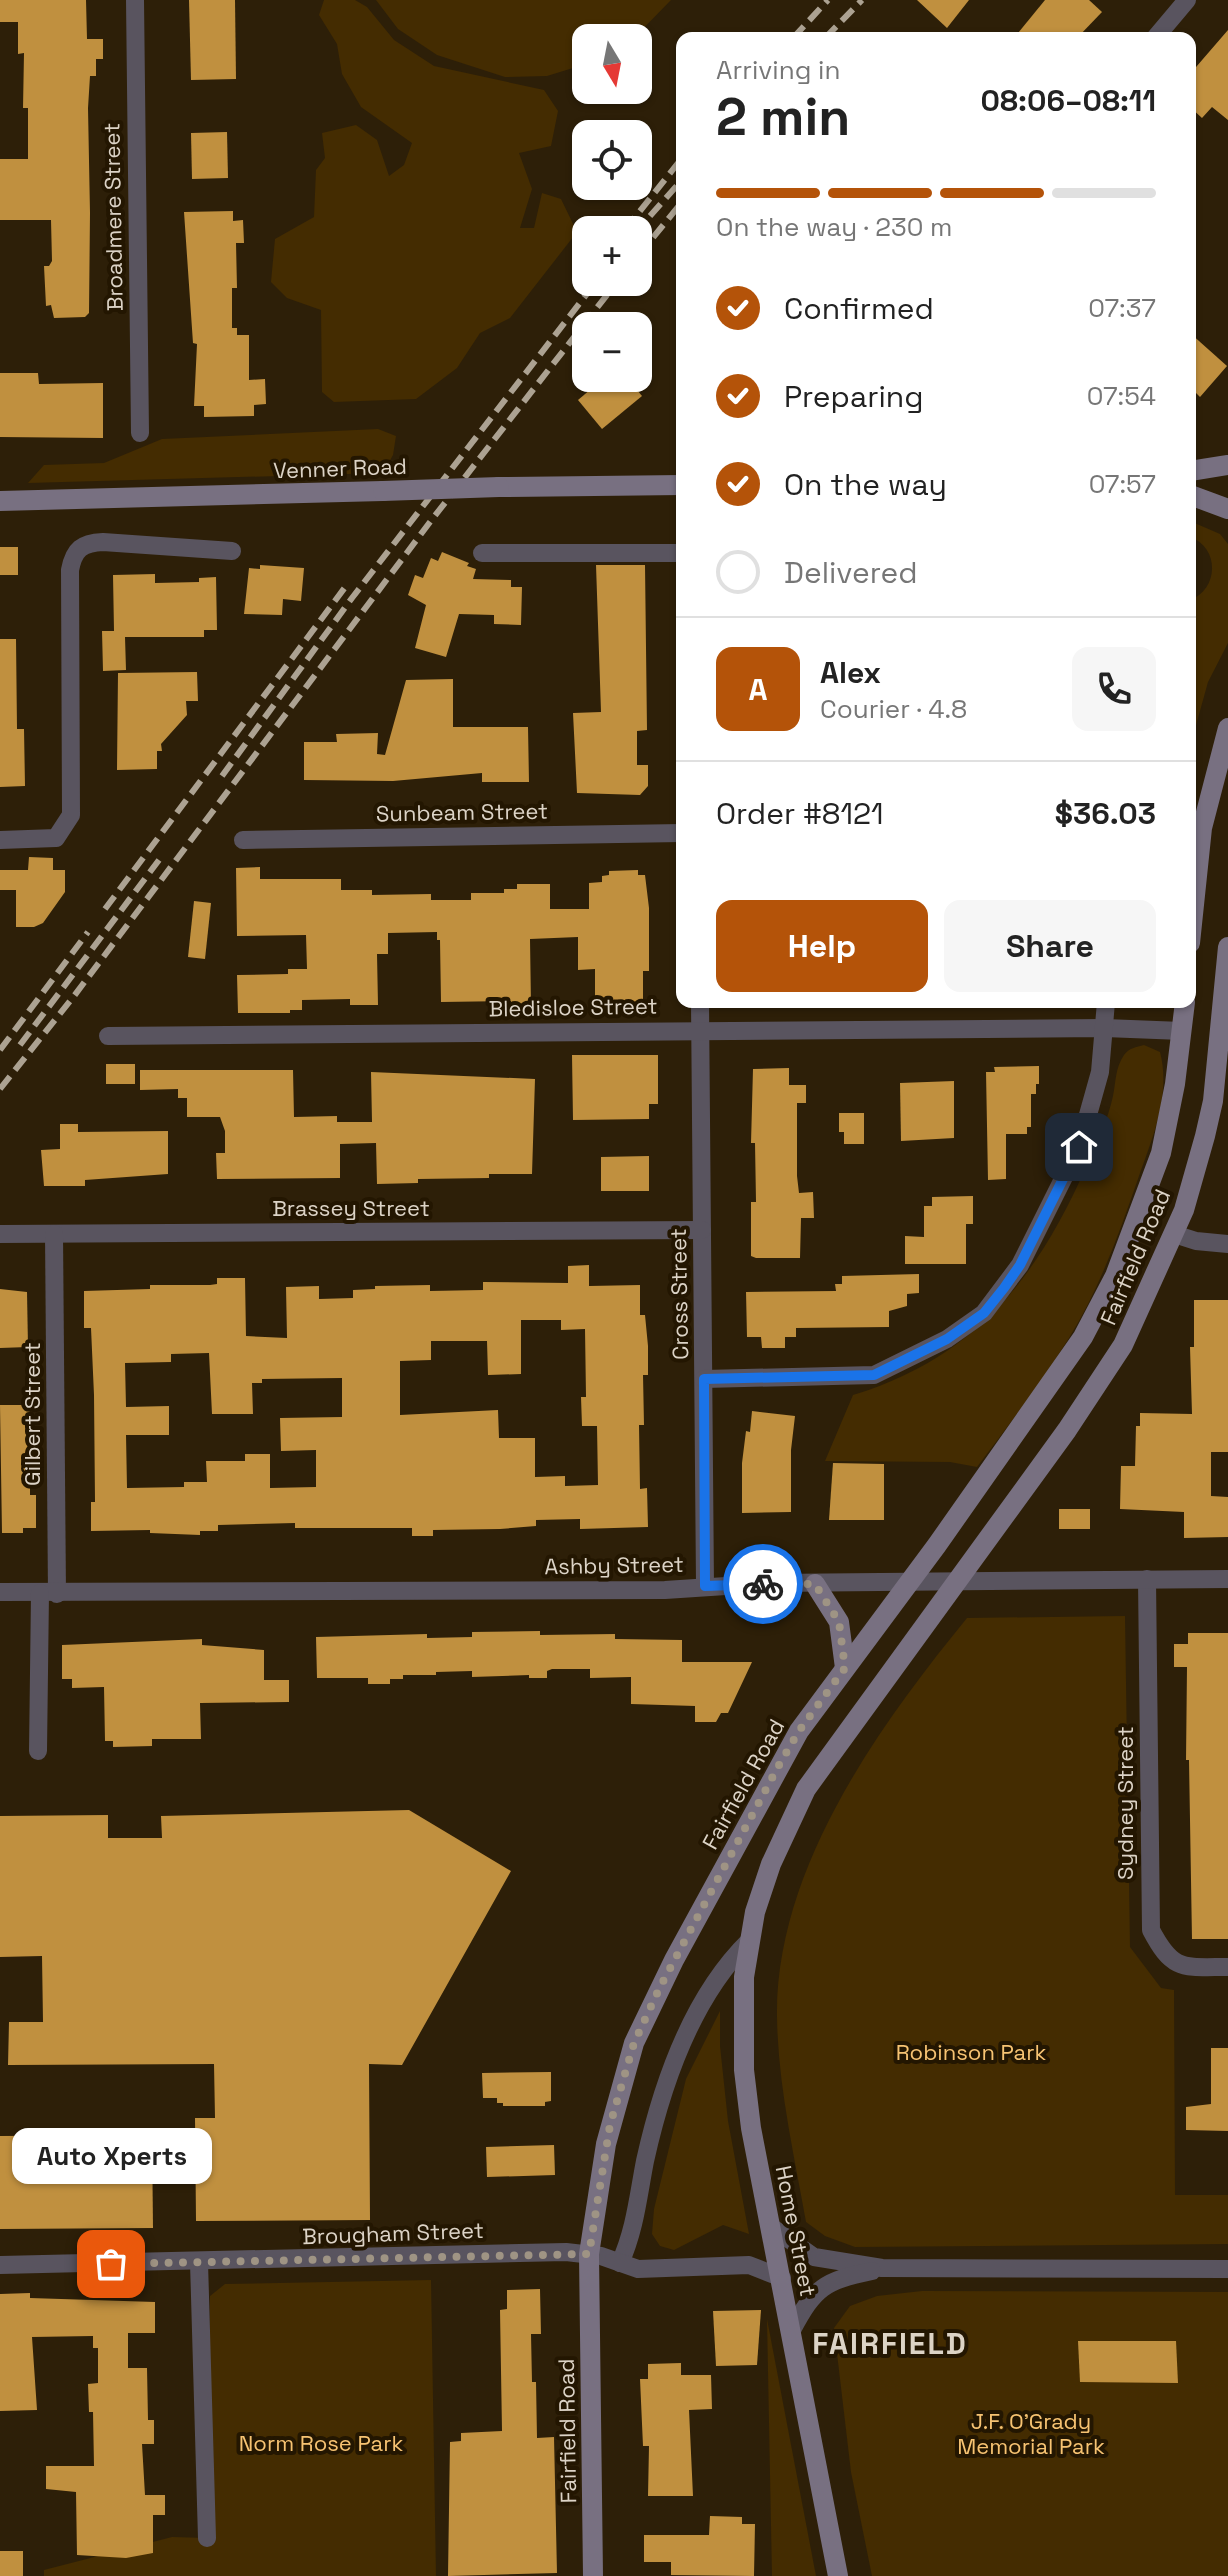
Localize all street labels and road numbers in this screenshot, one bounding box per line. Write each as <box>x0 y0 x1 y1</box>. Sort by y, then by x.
street label: Broadmere Street <box>97 123 129 311</box>
street label: Venner Road <box>273 452 407 484</box>
street label: Sunbeam Street <box>376 797 548 827</box>
street label: Bledisloe Street <box>488 992 658 1022</box>
street label: Fairfield Road <box>1094 1185 1176 1329</box>
street label: Brassey Street <box>272 1194 430 1222</box>
street label: Cross Street <box>664 1228 694 1360</box>
street label: Gilbert Street <box>18 1342 46 1486</box>
street label: Ashby Street <box>544 1550 684 1580</box>
street label: Fairfield Road <box>696 1714 790 1854</box>
street label: Sydney Street <box>1111 1726 1139 1880</box>
street label: Home Street <box>770 2163 822 2299</box>
street label: Brougham Street <box>302 2216 484 2250</box>
street label: Fairfield Road <box>552 2358 582 2504</box>

